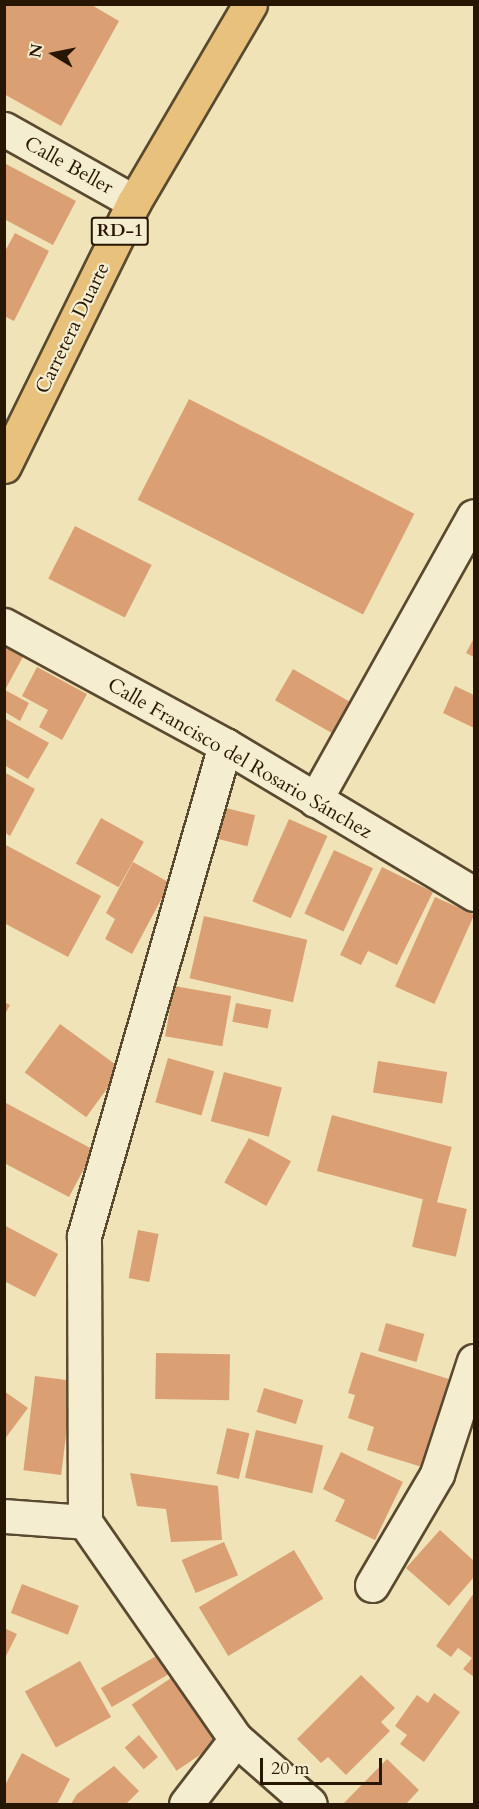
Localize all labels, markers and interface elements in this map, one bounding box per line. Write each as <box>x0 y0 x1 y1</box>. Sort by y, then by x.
north arrow <box>24 24 84 84</box>
text: N <box>24 42 48 60</box>
street label: Calle Beller <box>20 131 118 199</box>
road number: RD-1 <box>90 216 150 246</box>
street label: Carretera Duarte <box>30 259 114 397</box>
street label: Calle Francisco del Rosario Sánchez <box>103 672 377 844</box>
scale bar <box>263 1746 384 1784</box>
text: 20 m <box>271 1756 310 1781</box>

